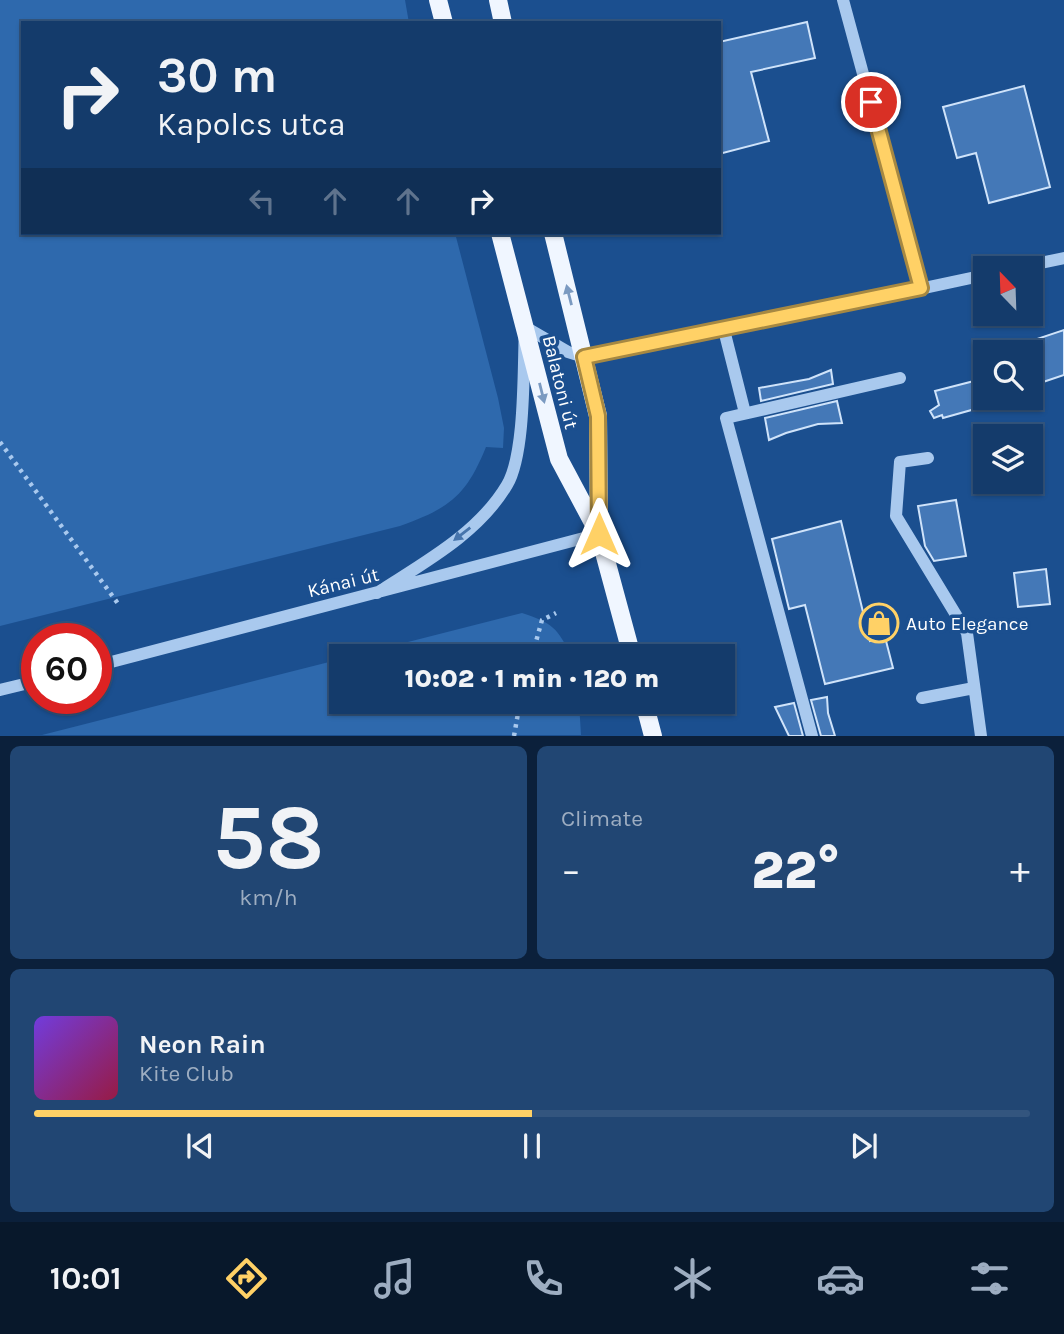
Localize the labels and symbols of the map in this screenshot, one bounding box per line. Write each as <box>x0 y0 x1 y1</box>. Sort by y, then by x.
pin <box>841 72 901 132</box>
north arrow <box>973 256 1043 326</box>
one-way arrow <box>563 284 574 306</box>
street label: Balatoni út <box>538 333 582 431</box>
one-way arrow <box>537 382 548 404</box>
position arrow <box>562 497 636 571</box>
one-way arrow <box>454 527 472 542</box>
street label: Kánai út <box>305 563 381 602</box>
shop icon: Auto Elegance <box>858 602 900 644</box>
place label: Auto Elegance <box>906 613 1028 635</box>
speed limit sign: 60 <box>21 623 112 714</box>

